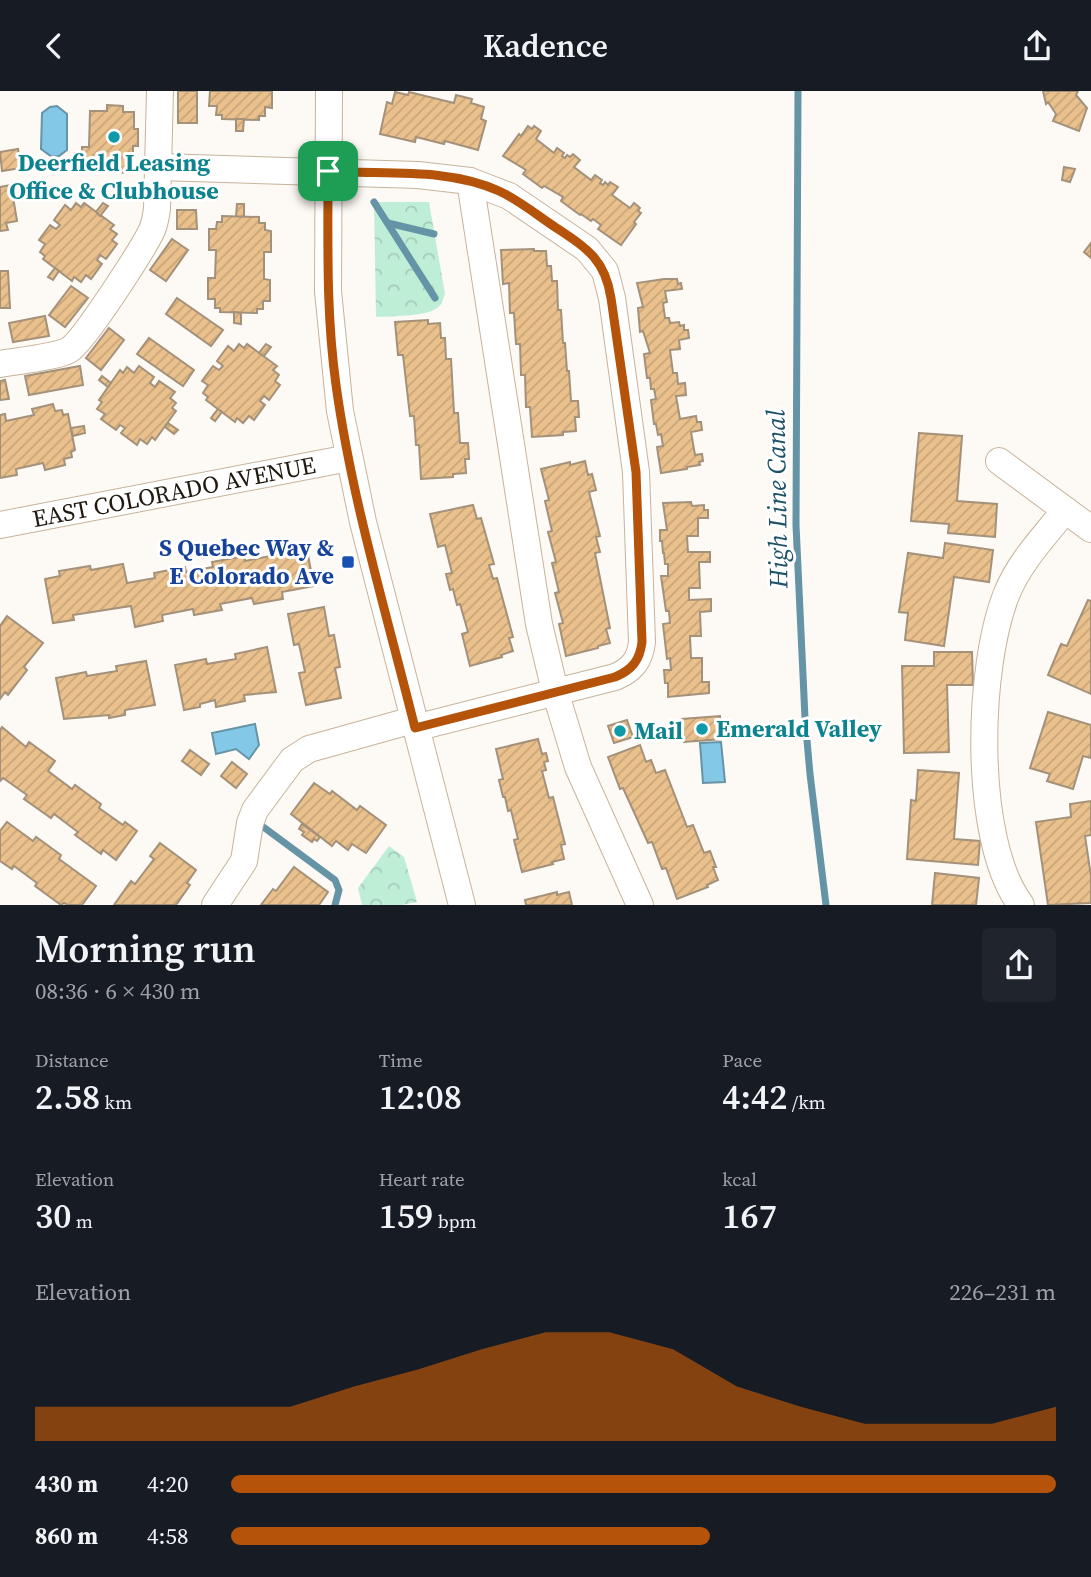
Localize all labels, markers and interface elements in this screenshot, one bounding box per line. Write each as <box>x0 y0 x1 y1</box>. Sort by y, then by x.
text: Kadence <box>483 24 608 68</box>
icon: back <box>35 27 73 65</box>
icon: share <box>1018 27 1056 65</box>
marker: Deerfield Leasing Office & Clubhouse <box>106 129 122 145</box>
pin <box>298 141 358 201</box>
place label: Deerfield Leasing Office & Clubhouse <box>9 146 219 207</box>
icon: arrive <box>309 152 347 190</box>
water label: High Line Canal <box>757 409 797 590</box>
street label: EAST COLORADO AVENUE <box>29 448 318 535</box>
place label: S Quebec Way & E Colorado Ave <box>159 531 334 592</box>
marker: S Quebec Way & E Colorado Ave <box>340 554 356 570</box>
place label: Emerald Valley <box>716 712 882 745</box>
place label: Mail <box>634 714 683 747</box>
marker: Emerald Valley <box>694 721 710 737</box>
marker: Mail <box>612 723 628 739</box>
text: Morning run <box>35 923 256 975</box>
button: share <box>982 928 1056 1002</box>
text: 08:36 · 6 × 430 m <box>35 975 201 1007</box>
text: Distance <box>35 1047 109 1073</box>
text: Time <box>379 1047 423 1073</box>
text: Pace <box>722 1047 762 1073</box>
text: 2.58 <box>35 1073 100 1121</box>
text: 12:08 <box>379 1073 462 1121</box>
text: 4:42 <box>722 1073 787 1121</box>
text: km <box>100 1089 132 1115</box>
text: /km <box>787 1089 826 1115</box>
text: Elevation <box>35 1166 114 1192</box>
text: Heart rate <box>379 1166 465 1192</box>
text: kcal <box>722 1166 757 1192</box>
text: 30 <box>35 1192 71 1240</box>
text: 159 <box>379 1192 433 1240</box>
text: 167 <box>722 1192 777 1240</box>
text: m <box>71 1208 93 1234</box>
text: bpm <box>433 1208 477 1234</box>
text: Elevation <box>35 1276 131 1308</box>
text: 226–231 m <box>949 1276 1056 1308</box>
text: 430 m <box>35 1468 98 1500</box>
text: 4:20 <box>147 1468 188 1500</box>
text: 860 m <box>35 1520 98 1552</box>
text: 4:58 <box>147 1520 188 1552</box>

